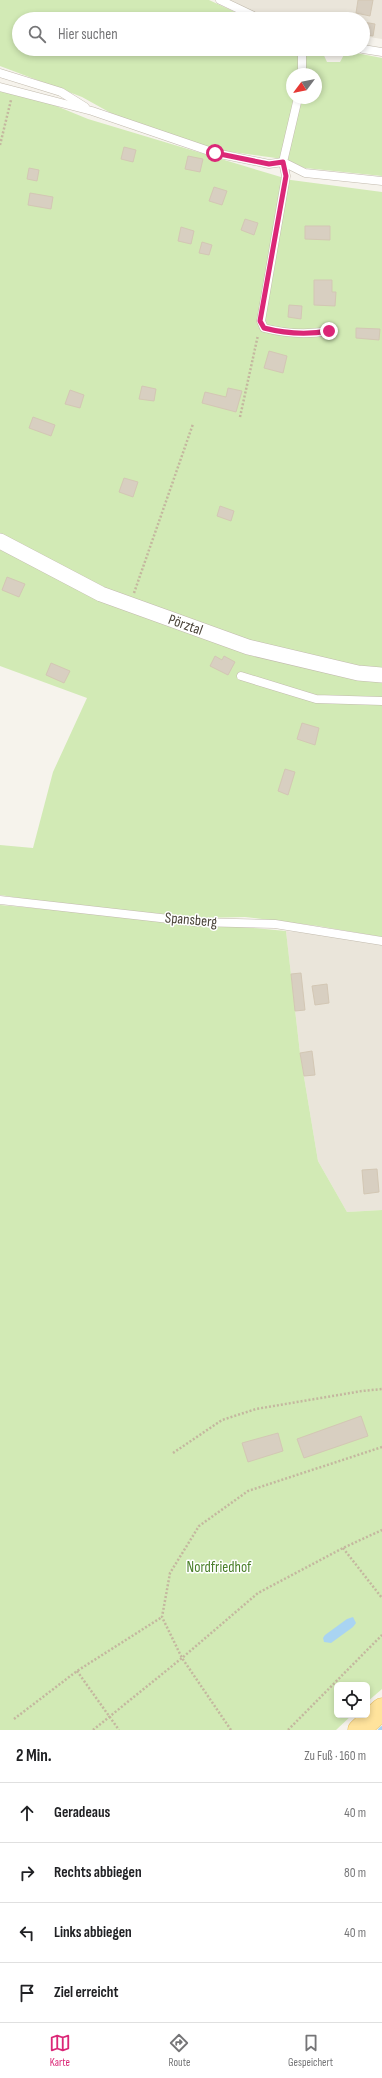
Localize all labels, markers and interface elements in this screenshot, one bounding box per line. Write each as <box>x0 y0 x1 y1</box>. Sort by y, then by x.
search box <box>12 12 370 56</box>
icon: search <box>26 23 48 45</box>
text: Hier suchen <box>58 25 118 44</box>
north arrow <box>286 68 322 104</box>
route start <box>206 144 224 162</box>
route end <box>320 322 338 340</box>
street label: Pörztal <box>166 610 205 639</box>
street label: Spansberg <box>164 908 218 932</box>
park label: Nordfriedhof <box>187 1558 252 1577</box>
map controls <box>334 1682 370 1718</box>
button: locate <box>334 1682 370 1718</box>
text: 2 Min. <box>16 1746 52 1766</box>
text: Zu Fuß · 160 m <box>304 1748 366 1764</box>
icon: ahead <box>16 1802 38 1824</box>
text: Geradeaus <box>54 1803 110 1822</box>
text: 40 m <box>344 1805 366 1821</box>
icon: right <box>16 1862 38 1884</box>
text: Rechts abbiegen <box>54 1863 142 1882</box>
text: 80 m <box>344 1865 366 1881</box>
icon: left <box>16 1922 38 1944</box>
text: Links abbiegen <box>54 1923 132 1942</box>
text: 40 m <box>344 1925 366 1941</box>
icon: arrive <box>16 1982 38 2004</box>
text: Ziel erreicht <box>54 1983 118 2002</box>
tab: Karte <box>49 2032 71 2069</box>
tab: Route <box>168 2032 190 2069</box>
tab: Gespeichert <box>288 2032 333 2069</box>

